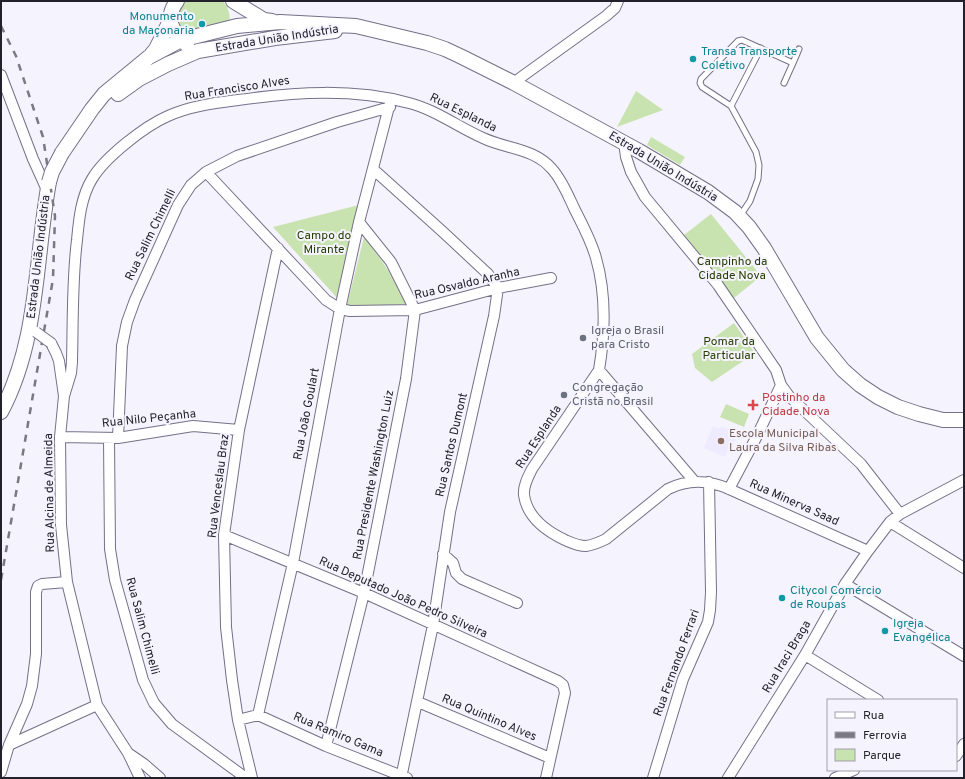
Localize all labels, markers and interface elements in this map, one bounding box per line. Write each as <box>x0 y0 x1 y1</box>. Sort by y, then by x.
place label: Monumento da Maçonaria <box>122 9 194 39</box>
marker: Monumento da Maçonaria <box>197 19 207 29</box>
street label: Estrada União Indústria <box>214 21 340 57</box>
place label: Transa Transporte Coletivo <box>701 44 797 74</box>
marker: Transa Transporte Coletivo <box>688 54 698 64</box>
street label: Rua Francisco Alves <box>183 73 291 105</box>
street label: Rua Esplanda <box>427 90 499 136</box>
street label: Estrada União Indústria <box>605 128 721 206</box>
street label: Rua Salim Chimelli <box>122 186 180 284</box>
street label: Estrada União Indústria <box>23 194 55 320</box>
park label: Campo do Mirante <box>297 228 352 258</box>
park label: Campinho da Cidade Nova <box>697 254 767 284</box>
street label: Rua Osvaldo Aranha <box>413 264 521 304</box>
place label: Igreja o Brasil para Cristo <box>591 323 664 353</box>
marker: Igreja o Brasil para Cristo <box>578 333 588 343</box>
park label: Pomar da Particular <box>703 334 756 364</box>
street label: Rua João Goulart <box>290 367 324 461</box>
place label: Congregação Cristã no Brasil <box>572 380 653 410</box>
street label: Rua Presidente Washington Luiz <box>350 389 398 561</box>
marker: Congregação Cristã no Brasil <box>559 390 569 400</box>
place label: Postinho da Cidade Nova <box>762 390 829 420</box>
street label: Rua Santos Dumont <box>432 391 472 499</box>
marker: Postinho da Cidade Nova <box>747 399 759 411</box>
street label: Rua Esplanda <box>512 402 566 472</box>
street label: Rua Nilo Peçanha <box>101 406 197 432</box>
place label: Escola Municipal Laura da Silva Ribas <box>729 426 837 456</box>
street label: Rua Alcina de Almeida <box>41 433 59 553</box>
street label: Rua Venceslau Braz <box>205 433 233 539</box>
marker: Escola Municipal Laura da Silva Ribas <box>716 436 726 446</box>
street label: Rua Minerva Saad <box>747 476 841 530</box>
street label: Rua Deputado João Pedro Silveira <box>316 554 490 642</box>
street label: Rua Salim Chimelli <box>121 576 163 676</box>
place label: Citycol Comércio de Roupas <box>790 583 882 613</box>
marker: Citycol Comércio de Roupas <box>777 593 787 603</box>
street label: Rua Fernando Ferrari <box>650 607 704 719</box>
place label: Igreja Evangélica <box>893 616 950 646</box>
street label: Rua Iraci Braga <box>759 618 815 696</box>
marker: Igreja Evangélica <box>880 626 890 636</box>
street label: Rua Quintino Alves <box>439 691 539 745</box>
legend <box>827 699 957 771</box>
text: Rua <box>863 708 884 724</box>
street label: Rua Ramiro Gama <box>290 709 386 761</box>
text: Ferrovia <box>863 728 906 744</box>
text: Parque <box>863 748 901 764</box>

